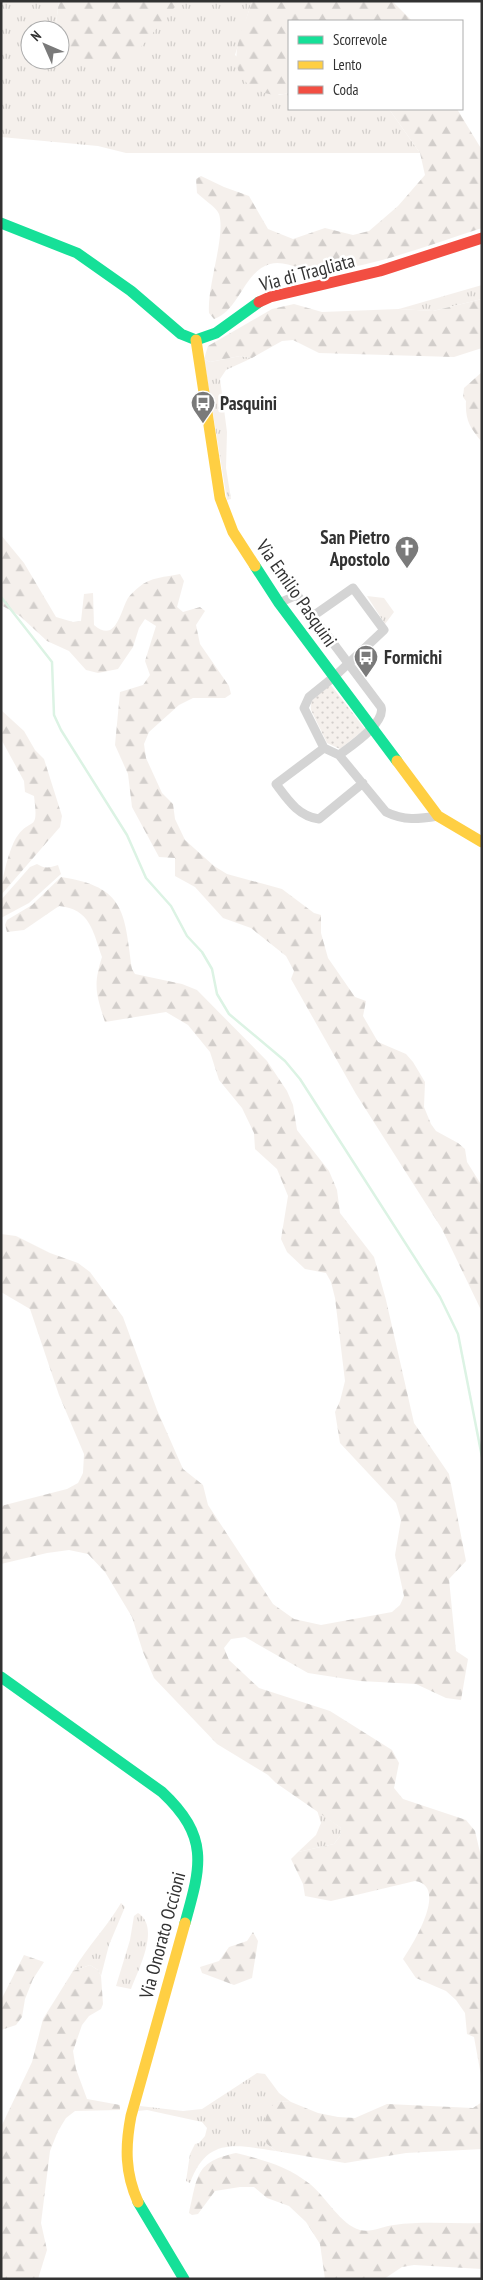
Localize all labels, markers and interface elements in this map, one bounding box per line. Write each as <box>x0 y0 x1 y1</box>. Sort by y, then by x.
north arrow <box>20 20 70 70</box>
legend <box>288 20 463 110</box>
text: N <box>27 27 45 45</box>
text: Scorrevole <box>333 30 387 49</box>
text: Lento <box>333 55 362 74</box>
text: Coda <box>333 80 358 99</box>
street label: Via di Tragliata <box>256 248 357 296</box>
bus stop icon: Pasquini <box>190 390 216 424</box>
place label: Pasquini <box>220 391 277 415</box>
place label: San Pietro Apostolo <box>320 525 390 571</box>
street label: Via Emilio Pasquini <box>251 534 343 651</box>
church icon: San Pietro Apostolo <box>394 535 420 569</box>
bus stop icon: Formichi <box>353 644 379 678</box>
place label: Formichi <box>384 645 442 669</box>
street label: Via Onorato Occioni <box>133 1869 190 2002</box>

